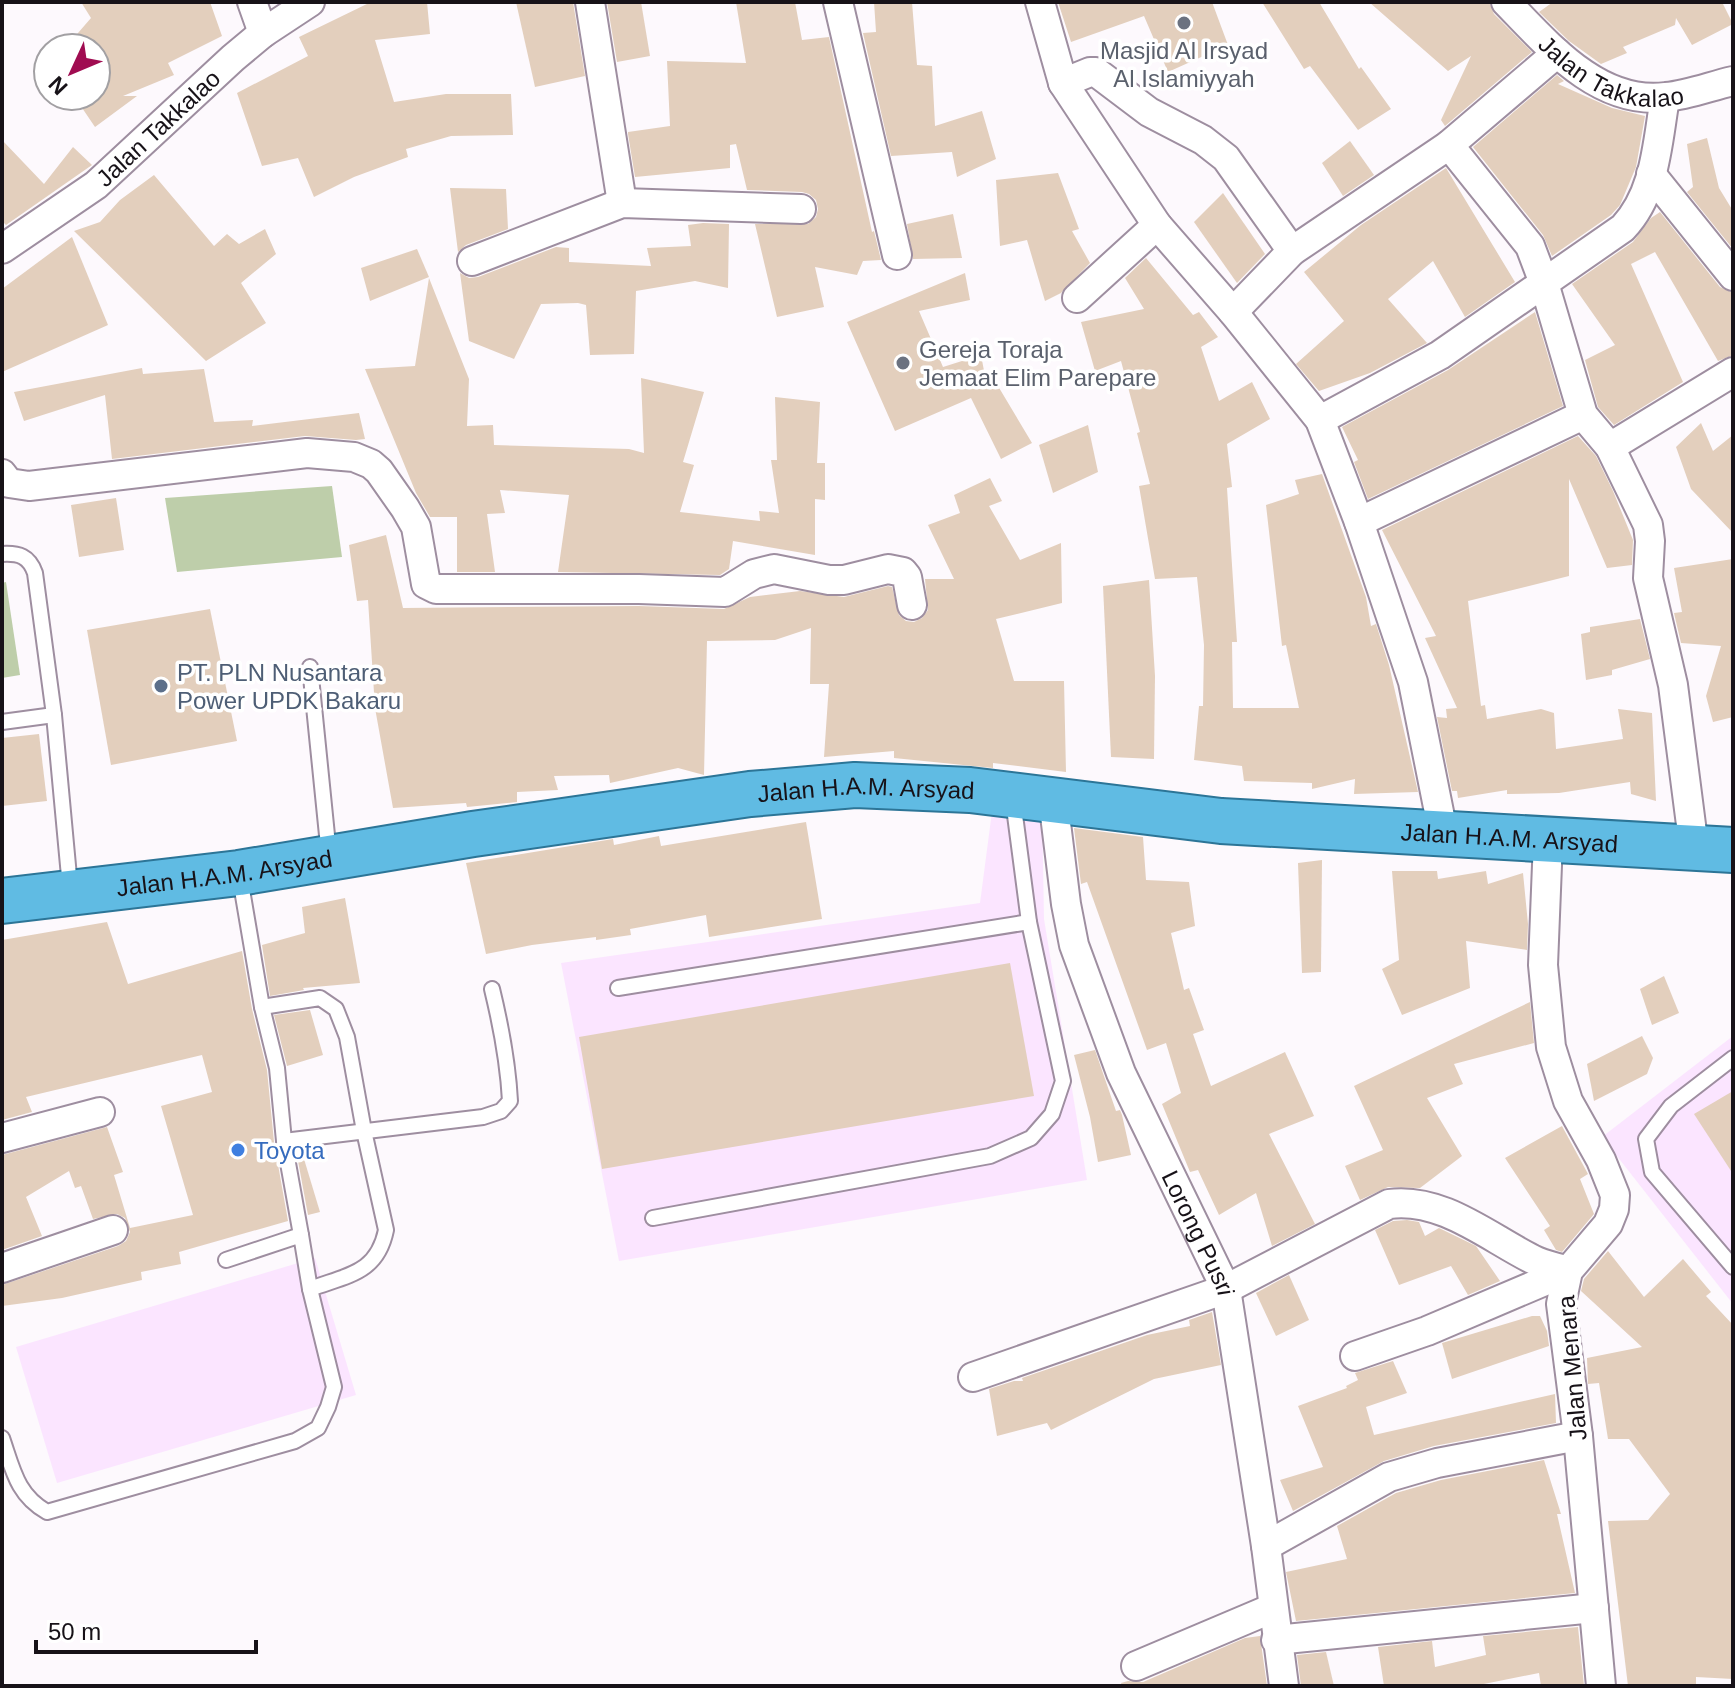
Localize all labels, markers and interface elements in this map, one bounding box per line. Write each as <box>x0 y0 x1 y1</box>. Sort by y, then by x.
marker: Masjid Al Irsyad Al Islamiyyah <box>1175 14 1193 32</box>
street label: Jalan Takkalao <box>1534 30 1686 112</box>
north arrow <box>32 32 112 112</box>
place label: Masjid Al Irsyad Al Islamiyyah <box>1100 37 1268 92</box>
street label: Jalan Takkalao <box>91 64 225 191</box>
text: N <box>43 71 72 100</box>
place label: Gereja Toraja Jemaat Elim Parepare <box>919 336 1156 391</box>
marker: Gereja Toraja Jemaat Elim Parepare <box>894 354 912 372</box>
place label: PT. PLN Nusantara Power UPDK Bakaru <box>177 659 401 714</box>
marker: PT. PLN Nusantara Power UPDK Bakaru <box>152 677 170 695</box>
street label: Jalan H.A.M. Arsyad <box>756 771 975 807</box>
street label: Jalan H.A.M. Arsyad <box>1400 818 1619 857</box>
street label: Jalan H.A.M. Arsyad <box>115 844 334 901</box>
place label: Toyota <box>254 1137 325 1164</box>
marker: Toyota <box>229 1141 247 1159</box>
street label: Lorong Pusri <box>1157 1166 1240 1297</box>
street label: Jalan Menara <box>1552 1294 1592 1442</box>
scale bar <box>36 1604 256 1654</box>
text: 50 m <box>48 1618 101 1645</box>

